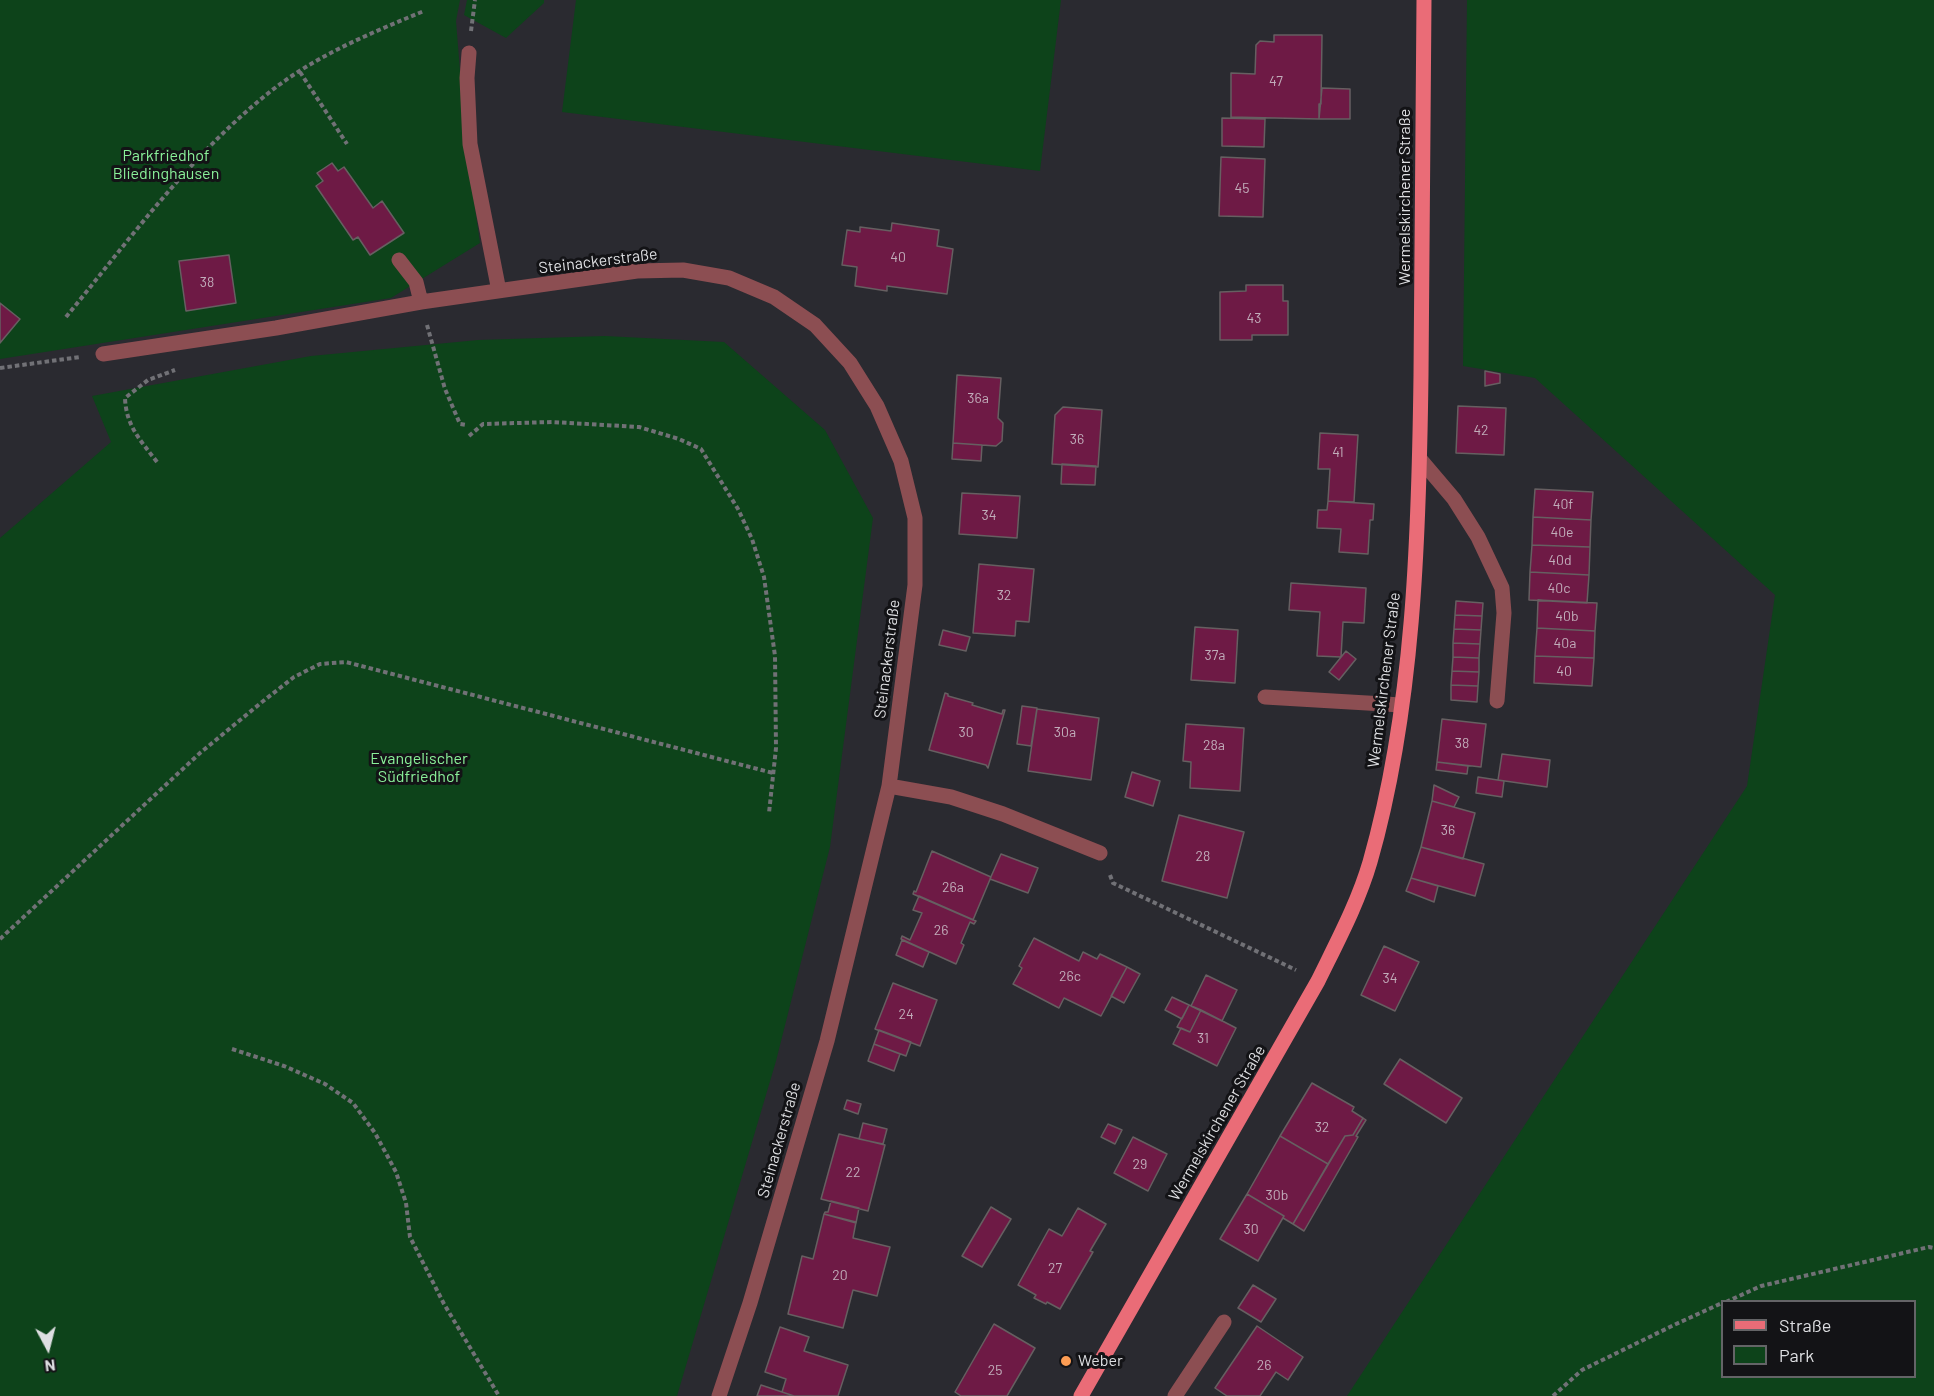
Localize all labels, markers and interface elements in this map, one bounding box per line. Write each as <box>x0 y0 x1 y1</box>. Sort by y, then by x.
house number: 47 <box>1269 73 1283 89</box>
street label: Wermelskirchener Straße <box>1395 109 1415 285</box>
park label: Parkfriedhof Bliedinghausen <box>113 146 219 184</box>
house number: 45 <box>1235 180 1249 196</box>
street label: Steinackerstraße <box>537 244 659 278</box>
house number: 40 <box>890 249 906 265</box>
house number: 38 <box>200 274 214 290</box>
house number: 43 <box>1247 310 1261 326</box>
house number: 36a <box>967 390 989 406</box>
house number: 42 <box>1473 422 1489 438</box>
house number: 36 <box>1070 431 1084 447</box>
house number: 41 <box>1332 444 1344 460</box>
house number: 40f <box>1553 496 1573 512</box>
house number: 34 <box>982 507 996 523</box>
house number: 40e <box>1550 524 1574 540</box>
house number: 40d <box>1548 552 1572 568</box>
house number: 40c <box>1548 580 1570 596</box>
house number: 32 <box>997 587 1011 603</box>
street label: Wermelskirchener Straße <box>1364 591 1404 769</box>
street label: Steinackerstraße <box>870 598 904 720</box>
house number: 40b <box>1555 608 1579 624</box>
house number: 40a <box>1554 635 1576 651</box>
house number: 37a <box>1205 647 1225 663</box>
house number: 40 <box>1556 663 1572 679</box>
house number: 30 <box>958 724 974 740</box>
house number: 30a <box>1054 724 1076 740</box>
house number: 38 <box>1455 735 1469 751</box>
house number: 28a <box>1203 737 1225 753</box>
park label: Evangelischer Südfriedhof <box>370 749 468 787</box>
house number: 36 <box>1441 822 1455 838</box>
house number: 28 <box>1196 848 1210 864</box>
house number: 26a <box>942 879 964 895</box>
house number: 26 <box>934 922 948 938</box>
house number: 26c <box>1059 968 1081 984</box>
house number: 34 <box>1383 970 1397 986</box>
house number: 24 <box>898 1006 914 1022</box>
house number: 31 <box>1197 1030 1209 1046</box>
street label: Wermelskirchener Straße <box>1165 1042 1269 1204</box>
street label: Steinackerstraße <box>753 1080 805 1200</box>
house number: 32 <box>1315 1119 1329 1135</box>
house number: 29 <box>1133 1156 1147 1172</box>
house number: 22 <box>845 1164 861 1180</box>
house number: 30b <box>1266 1187 1288 1203</box>
house number: 30 <box>1243 1221 1259 1237</box>
house number: 27 <box>1048 1260 1062 1276</box>
house number: 20 <box>832 1267 848 1283</box>
legend <box>1721 1300 1916 1378</box>
text: Straße <box>1779 1314 1831 1336</box>
north arrow <box>18 1318 78 1378</box>
text: Park <box>1779 1344 1814 1366</box>
place label: Weber <box>1078 1351 1123 1371</box>
marker: Weber <box>1059 1354 1073 1368</box>
text: N <box>44 1356 57 1376</box>
house number: 26 <box>1257 1357 1271 1373</box>
house number: 25 <box>988 1362 1002 1378</box>

